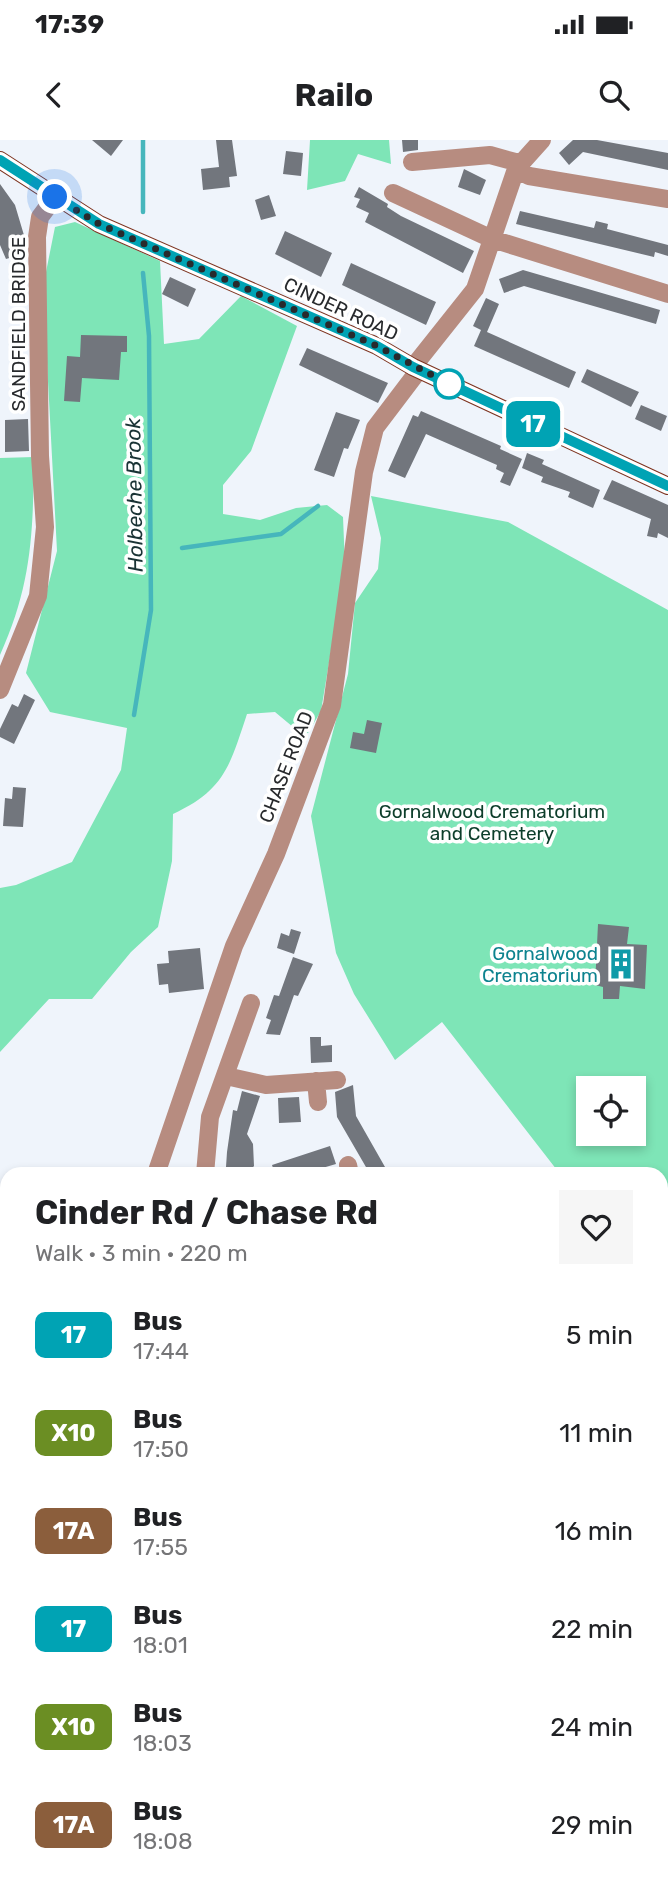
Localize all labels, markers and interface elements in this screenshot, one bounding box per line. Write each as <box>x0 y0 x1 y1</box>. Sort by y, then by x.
text: 17:39 <box>35 9 104 40</box>
icon: back <box>35 76 73 114</box>
text: Railo <box>295 76 373 114</box>
icon: search <box>595 76 633 114</box>
your location <box>37 179 72 214</box>
street label: SANDFIELD BRIDGE <box>7 237 30 411</box>
street label: CINDER ROAD <box>280 272 402 346</box>
unlabelled marker <box>434 369 464 399</box>
line badge: 17 <box>502 401 564 447</box>
text: 17 <box>520 410 546 438</box>
water label: Holbeche Brook <box>120 416 148 572</box>
street label: CHASE ROAD <box>254 708 318 826</box>
park label: Gornalwood Crematorium and Cemetery <box>379 800 605 845</box>
place label: Gornalwood Crematorium <box>482 942 598 987</box>
building icon: Gornalwood Crematorium <box>604 947 638 981</box>
map controls <box>576 1076 646 1146</box>
button: locate <box>576 1076 646 1146</box>
button: heart <box>559 1190 633 1264</box>
text: Cinder Rd / Chase Rd <box>35 1193 378 1232</box>
text: Walk · 3 min · 220 m <box>35 1239 248 1267</box>
text: Bus <box>133 1306 182 1337</box>
text: 5 min <box>566 1320 633 1351</box>
text: 17 <box>61 1321 86 1349</box>
text: 17:44 <box>133 1337 189 1365</box>
text: Bus <box>133 1404 182 1435</box>
text: 11 min <box>559 1418 633 1449</box>
text: X10 <box>51 1419 96 1447</box>
text: 17:50 <box>133 1435 189 1463</box>
text: Bus <box>133 1502 182 1533</box>
text: 16 min <box>555 1516 633 1547</box>
text: 17A <box>53 1517 94 1545</box>
text: 17:55 <box>133 1533 188 1561</box>
text: Bus <box>133 1600 182 1631</box>
text: 22 min <box>551 1614 633 1645</box>
text: 17 <box>61 1615 86 1643</box>
text: 18:01 <box>133 1631 188 1659</box>
text: Bus <box>133 1698 182 1729</box>
text: 24 min <box>550 1712 633 1743</box>
text: X10 <box>51 1713 96 1741</box>
text: 18:03 <box>133 1729 192 1757</box>
text: Bus <box>133 1796 182 1827</box>
text: 29 min <box>551 1810 633 1841</box>
text: 17A <box>53 1811 94 1839</box>
text: 18:08 <box>133 1827 193 1855</box>

